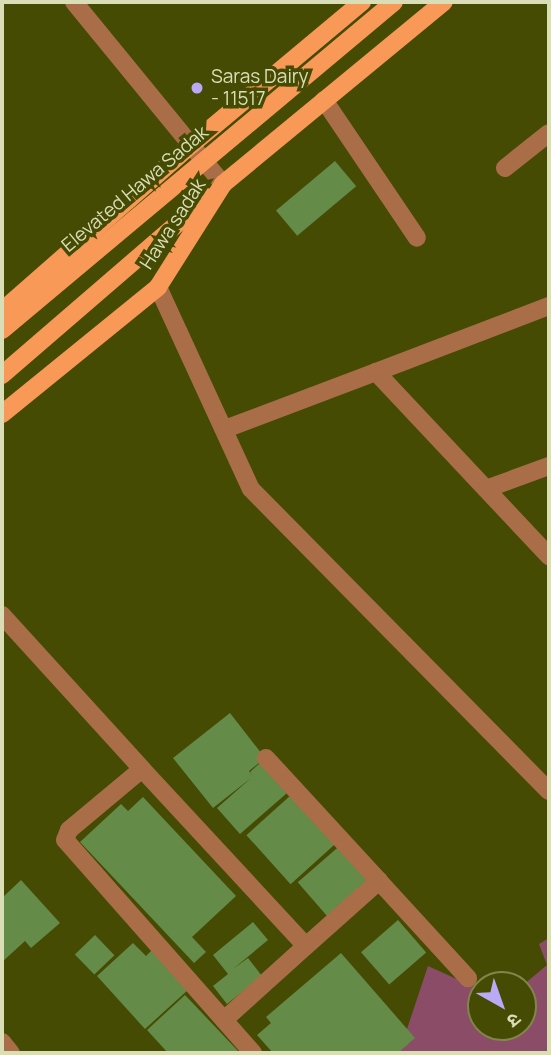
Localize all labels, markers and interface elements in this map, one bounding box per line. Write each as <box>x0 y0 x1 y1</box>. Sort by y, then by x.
place label: Saras Dairy - 11517 <box>211 66 309 110</box>
marker: Saras Dairy - 11517 <box>189 80 205 96</box>
street label: Elevated Hawa Sadak <box>57 121 213 257</box>
street label: Hawa sadak <box>135 174 211 274</box>
north arrow <box>467 971 537 1041</box>
text: उ <box>502 1007 527 1034</box>

